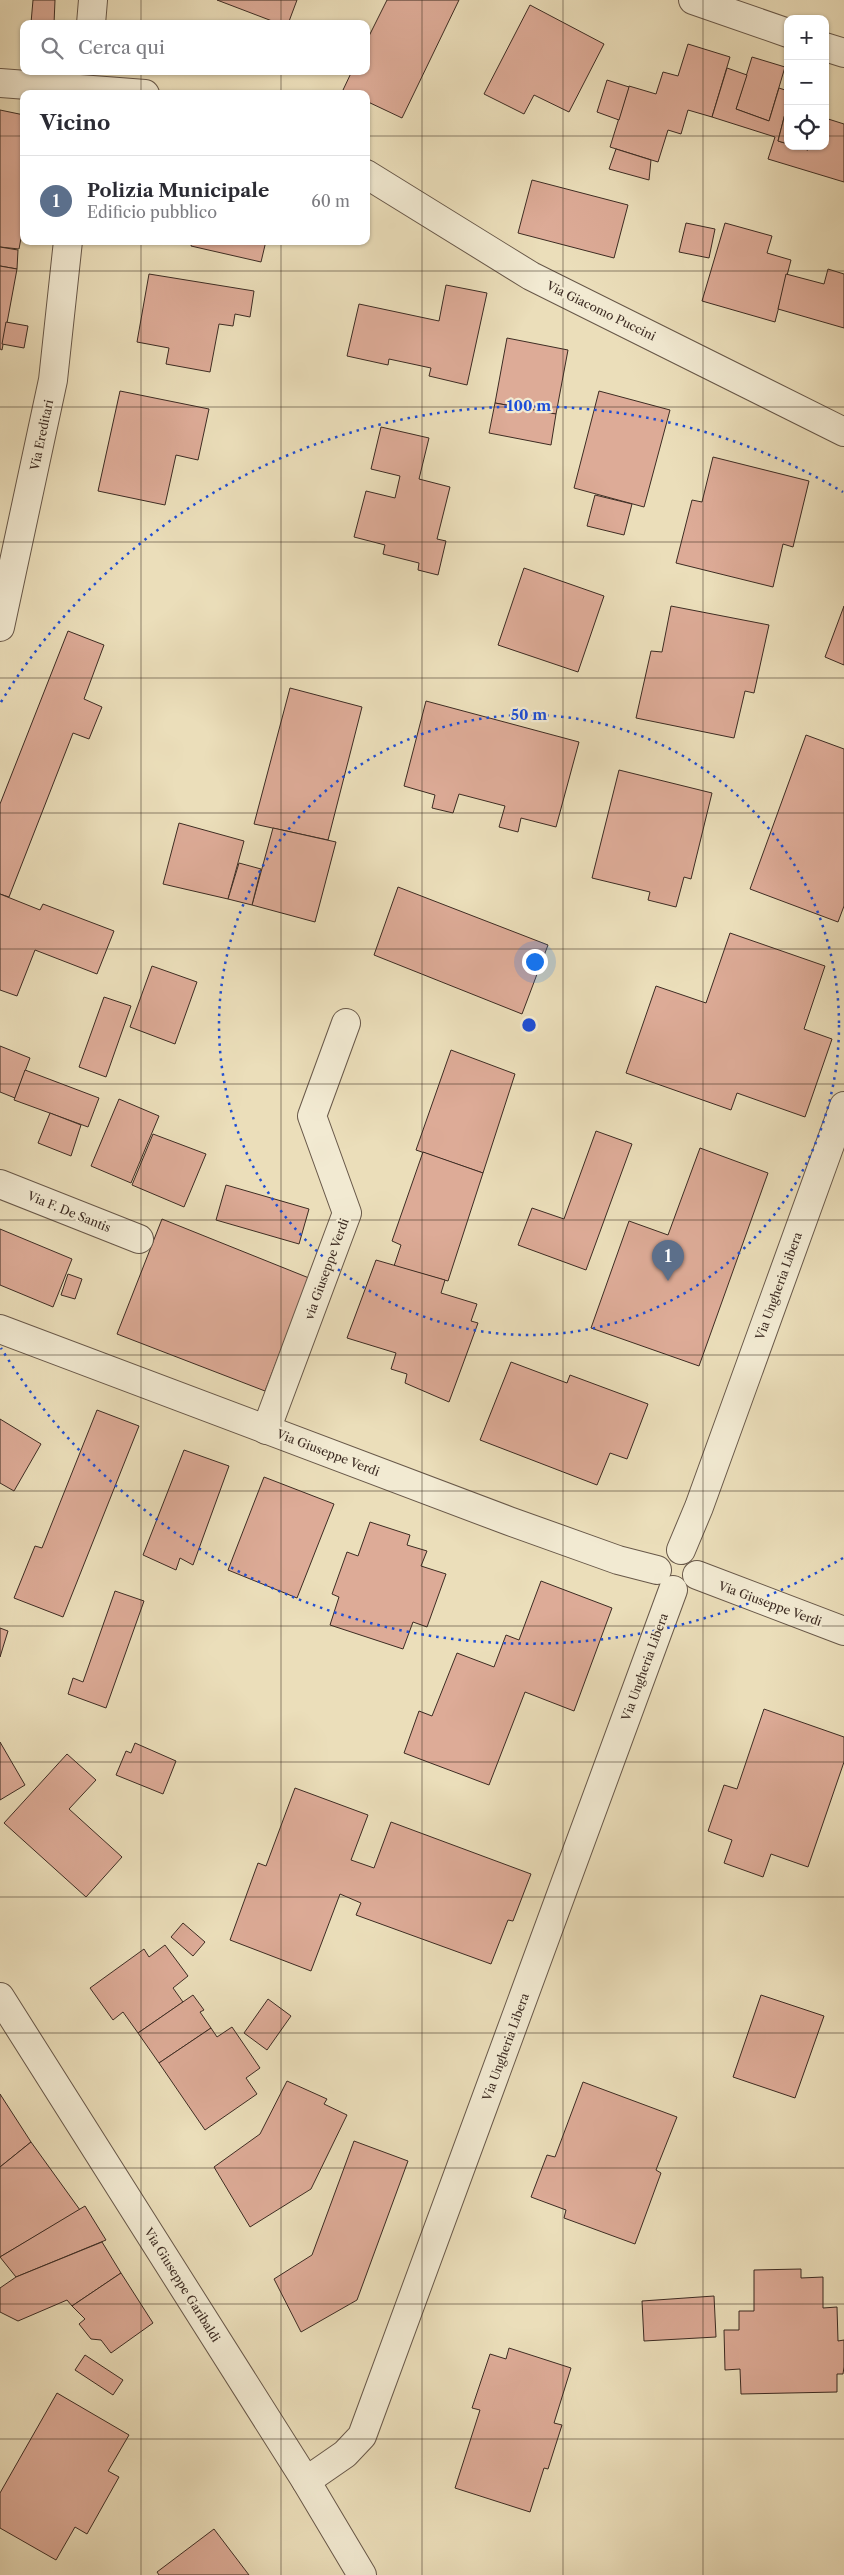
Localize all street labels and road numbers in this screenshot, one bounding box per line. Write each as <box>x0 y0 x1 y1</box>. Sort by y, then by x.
street label: Via Giacomo Puccini <box>543 277 658 344</box>
street label: Via Ereditari <box>26 398 56 473</box>
street label: Via F. De Santis <box>24 1188 113 1235</box>
street label: via Giuseppe Verdi <box>301 1216 352 1322</box>
street label: Via Ungheria Libera <box>752 1229 805 1343</box>
street label: Via Giuseppe Verdi <box>274 1426 382 1479</box>
street label: Via Giuseppe Verdi <box>716 1578 824 1629</box>
street label: Via Ungheria Libera <box>618 1610 671 1724</box>
street label: Via Ungheria Libera <box>479 1990 532 2104</box>
street label: Via Giuseppe Garibaldi <box>141 2224 224 2345</box>

